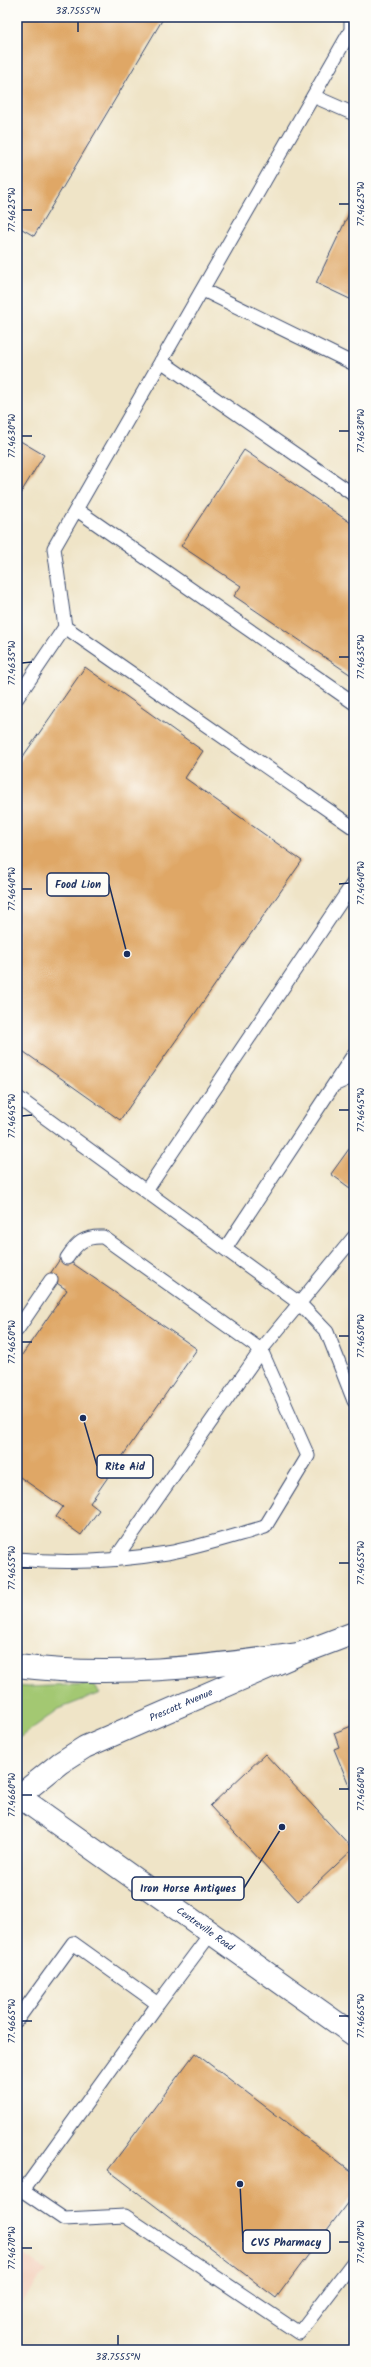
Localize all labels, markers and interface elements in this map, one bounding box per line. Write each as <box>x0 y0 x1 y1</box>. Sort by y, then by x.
text: 38.7555°N <box>56 3 101 19</box>
text: 77.4625°W <box>353 181 369 227</box>
text: 77.4625°W <box>4 187 20 233</box>
text: 77.4630°W <box>353 409 369 453</box>
text: 77.4630°W <box>4 414 20 458</box>
text: 77.4635°W <box>353 634 369 679</box>
text: 77.4635°W <box>4 640 20 685</box>
text: 77.4640°W <box>353 861 369 905</box>
text: 77.4640°W <box>4 867 20 911</box>
callout: Food Lion <box>47 873 109 896</box>
text: Food Lion <box>55 876 101 894</box>
text: 77.4645°W <box>353 1087 369 1132</box>
text: 77.4645°W <box>4 1093 20 1138</box>
text: 77.4650°W <box>353 1314 369 1358</box>
text: 77.4650°W <box>4 1320 20 1364</box>
callout: Rite Aid <box>97 1455 153 1478</box>
text: Rite Aid <box>105 1458 146 1476</box>
text: 77.4655°W <box>353 1541 369 1585</box>
text: 77.4655°W <box>4 1546 20 1590</box>
street label: Prescott Avenue <box>147 1684 216 1726</box>
text: 77.4660°W <box>353 1767 369 1811</box>
text: 77.4660°W <box>4 1773 20 1817</box>
callout: Iron Horse Antiques <box>132 1877 244 1900</box>
text: Iron Horse Antiques <box>140 1880 237 1898</box>
street label: Centreville Road <box>173 1903 238 1956</box>
text: 77.4665°W <box>353 1993 369 2038</box>
text: 77.4665°W <box>4 1998 20 2043</box>
text: 77.4670°W <box>353 2220 369 2264</box>
text: 77.4670°W <box>4 2226 20 2270</box>
callout: CVS Pharmacy <box>243 2230 330 2253</box>
text: CVS Pharmacy <box>251 2234 322 2252</box>
text: 38.7555°N <box>96 2349 141 2365</box>

